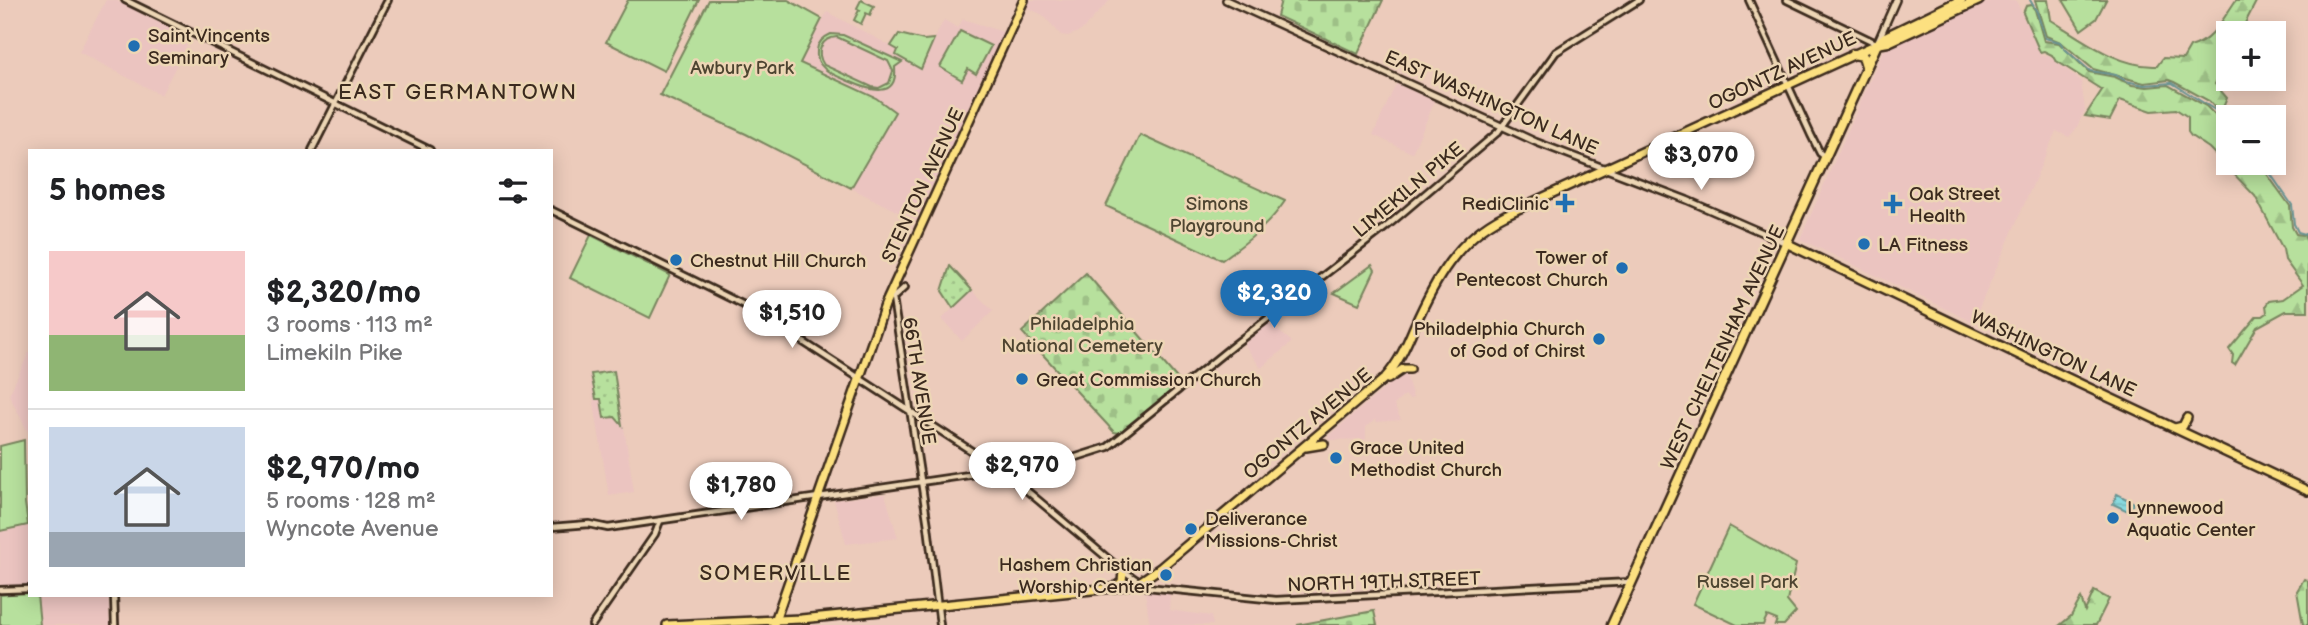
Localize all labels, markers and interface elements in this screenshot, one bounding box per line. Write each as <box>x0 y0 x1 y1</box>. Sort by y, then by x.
map controls <box>2216 21 2286 175</box>
button: + <box>2216 21 2286 91</box>
place label: Saint Vincents Seminary <box>148 25 270 70</box>
street label: OGONTZ AVENUE <box>1705 27 1860 116</box>
marker: Saint Vincents Seminary <box>126 38 142 54</box>
street label: EAST WASHINGTON LANE <box>1381 46 1602 161</box>
park label: Awbury Park <box>690 57 794 80</box>
district label: EAST GERMANTOWN <box>338 80 578 105</box>
street label: STENTON AVENUE <box>877 104 969 267</box>
button: − <box>2216 105 2286 175</box>
pin: $3,070 <box>1644 132 1758 192</box>
street label: LIMEKILN PIKE <box>1349 137 1469 243</box>
text: $3,070 <box>1663 141 1739 169</box>
icon: filters <box>494 172 532 210</box>
text: 5 homes <box>49 173 166 209</box>
place label: Oak Street Health <box>1909 183 2000 228</box>
park label: Simons Playground <box>1169 193 1265 238</box>
place label: RediClinic <box>1461 193 1549 216</box>
marker: RediClinic <box>1555 193 1575 213</box>
marker: Oak Street Health <box>1883 194 1903 214</box>
street label: WEST CHELTENHAM AVENUE <box>1657 222 1790 473</box>
place label: LA Fitness <box>1878 234 1968 257</box>
marker: LA Fitness <box>1856 236 1872 252</box>
place label: Tower of Pentecost Church <box>1455 247 1608 292</box>
place label: Chestnut Hill Church <box>690 250 866 273</box>
marker: Chestnut Hill Church <box>668 252 684 268</box>
marker: Tower of Pentecost Church <box>1614 260 1630 276</box>
pin: $2,320 <box>1217 270 1331 330</box>
text: $2,320/mo <box>266 275 421 311</box>
icon: home <box>105 279 189 363</box>
text: $2,320 <box>1236 279 1312 307</box>
pin: $1,510 <box>735 290 849 350</box>
text: $1,510 <box>758 299 826 327</box>
street label: WASHINGTON LANE <box>1967 306 2140 403</box>
text: 3 rooms · 113 m² <box>266 311 433 339</box>
park label: Philadelphia National Cemetery <box>1001 313 1163 358</box>
street label: 66TH AVENUE <box>897 316 940 447</box>
place label: Philadelphia Church of God of Chirst <box>1413 318 1585 363</box>
marker: Philadelphia Church of God of Chirst <box>1591 331 1607 347</box>
text: Limekiln Pike <box>266 339 403 367</box>
street label: OGONTZ AVENUE <box>1239 364 1377 485</box>
place label: Great Commission Church <box>1036 369 1261 392</box>
marker: Great Commission Church <box>1014 371 1030 387</box>
place label: Grace United Methodist Church <box>1350 437 1502 482</box>
pin: $2,970 <box>965 442 1079 502</box>
marker: Grace United Methodist Church <box>1328 450 1344 466</box>
text: $2,970/mo <box>266 451 420 487</box>
text: $2,970 <box>985 451 1059 479</box>
icon: home <box>105 455 189 539</box>
pin: $1,780 <box>684 462 798 522</box>
text: $1,780 <box>706 471 776 499</box>
text: 5 rooms · 128 m² <box>266 487 436 515</box>
place label: Lynnewood Aquatic Center <box>2127 497 2256 542</box>
place label: Deliverance Missions-Christ <box>1205 508 1338 553</box>
marker: Lynnewood Aquatic Center <box>2105 510 2121 526</box>
text: Wyncote Avenue <box>266 515 439 543</box>
marker: Deliverance Missions-Christ <box>1183 521 1199 537</box>
place label: Hashem Christian Worship Center <box>999 554 1153 599</box>
district label: SOMERVILLE <box>700 561 852 586</box>
marker: Hashem Christian Worship Center <box>1158 567 1174 583</box>
street label: NORTH 19TH STREET <box>1287 568 1482 597</box>
park label: Russel Park <box>1696 571 1799 594</box>

